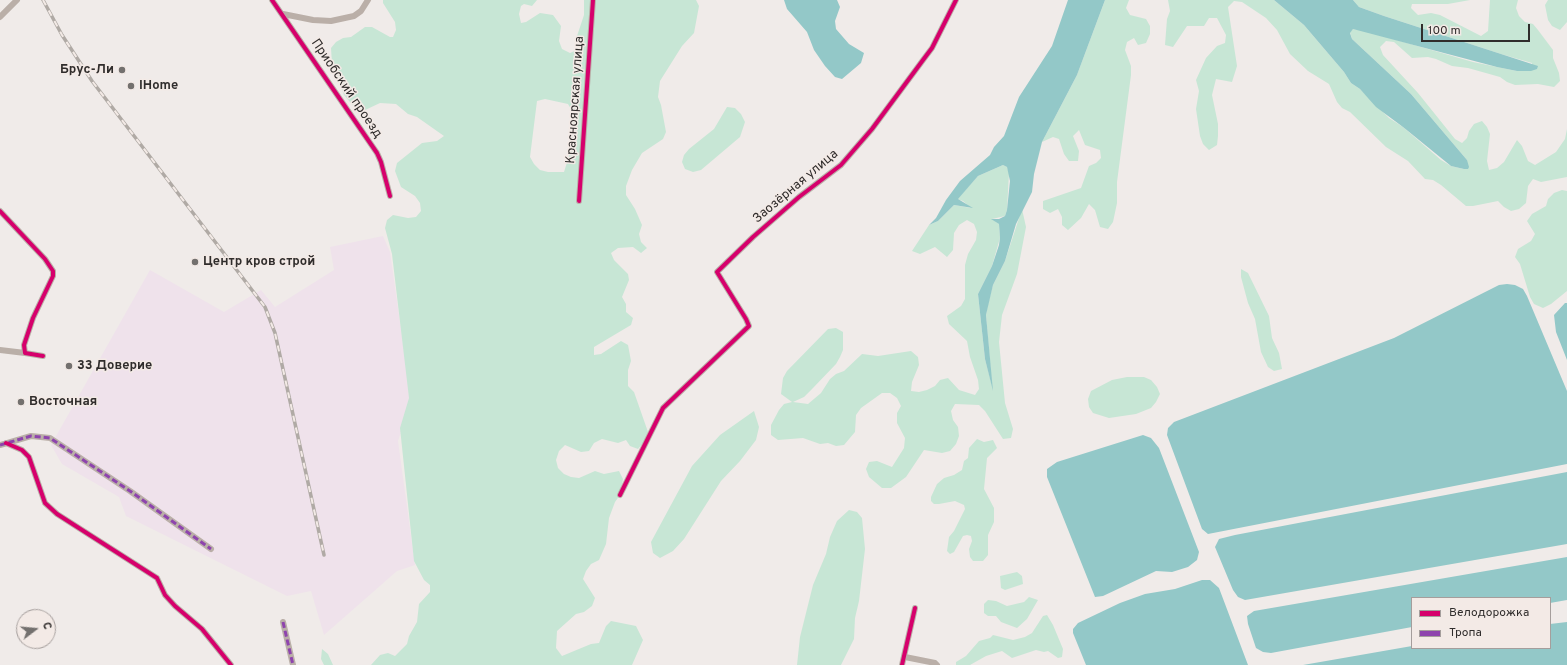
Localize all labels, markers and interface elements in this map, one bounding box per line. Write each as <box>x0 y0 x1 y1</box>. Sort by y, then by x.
scale bar <box>1423 16 1532 42</box>
text: 100 m <box>1428 23 1461 39</box>
street label: Приобский проезд <box>307 36 385 142</box>
street label: Красноярская улица <box>564 36 588 164</box>
place label: Брус-Ли <box>60 62 114 78</box>
marker: Брус-Ли <box>117 65 127 75</box>
place label: IHome <box>139 78 178 94</box>
marker: IHome <box>126 81 136 91</box>
street label: Заозёрная улица <box>750 147 842 227</box>
place label: Центр кров строй <box>203 254 315 270</box>
marker: Центр кров строй <box>190 257 200 267</box>
place label: 33 Доверие <box>77 358 152 374</box>
marker: 33 Доверие <box>64 361 74 371</box>
place label: Восточная <box>29 394 97 410</box>
marker: Восточная <box>16 397 26 407</box>
legend <box>1411 597 1551 649</box>
text: Велодорожка <box>1449 605 1529 621</box>
north arrow <box>16 609 56 649</box>
text: С <box>39 621 54 631</box>
text: Тропа <box>1449 625 1482 641</box>

